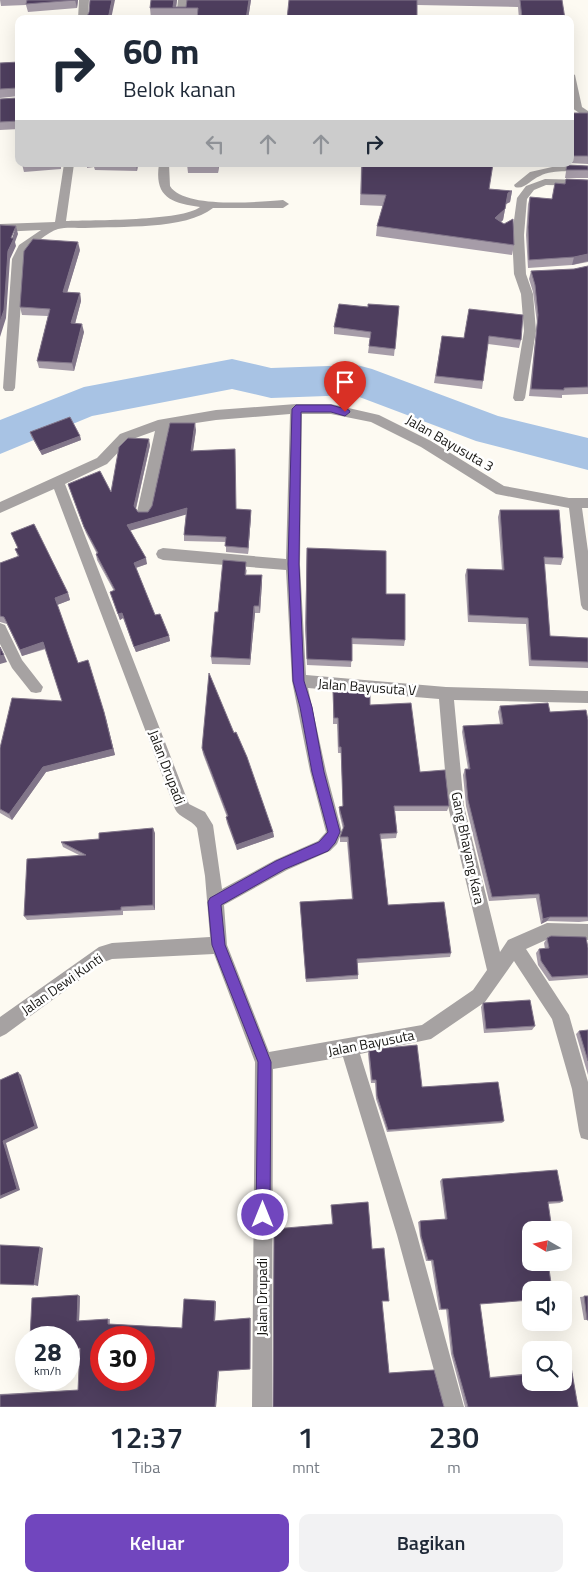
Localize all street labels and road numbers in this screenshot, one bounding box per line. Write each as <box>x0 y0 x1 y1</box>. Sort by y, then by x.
street label: Jalan Bayusuta 3 <box>402 409 498 476</box>
street label: Jalan Bayusuta V <box>317 673 417 700</box>
street label: Jalan Drupadi <box>144 727 191 807</box>
street label: Gang Bhayang Kara <box>446 790 491 906</box>
street label: Jalan Dewi Kunti <box>17 948 107 1020</box>
street label: Jalan Bayusuta <box>326 1024 416 1061</box>
street label: Jalan Drupadi <box>251 1258 272 1336</box>

